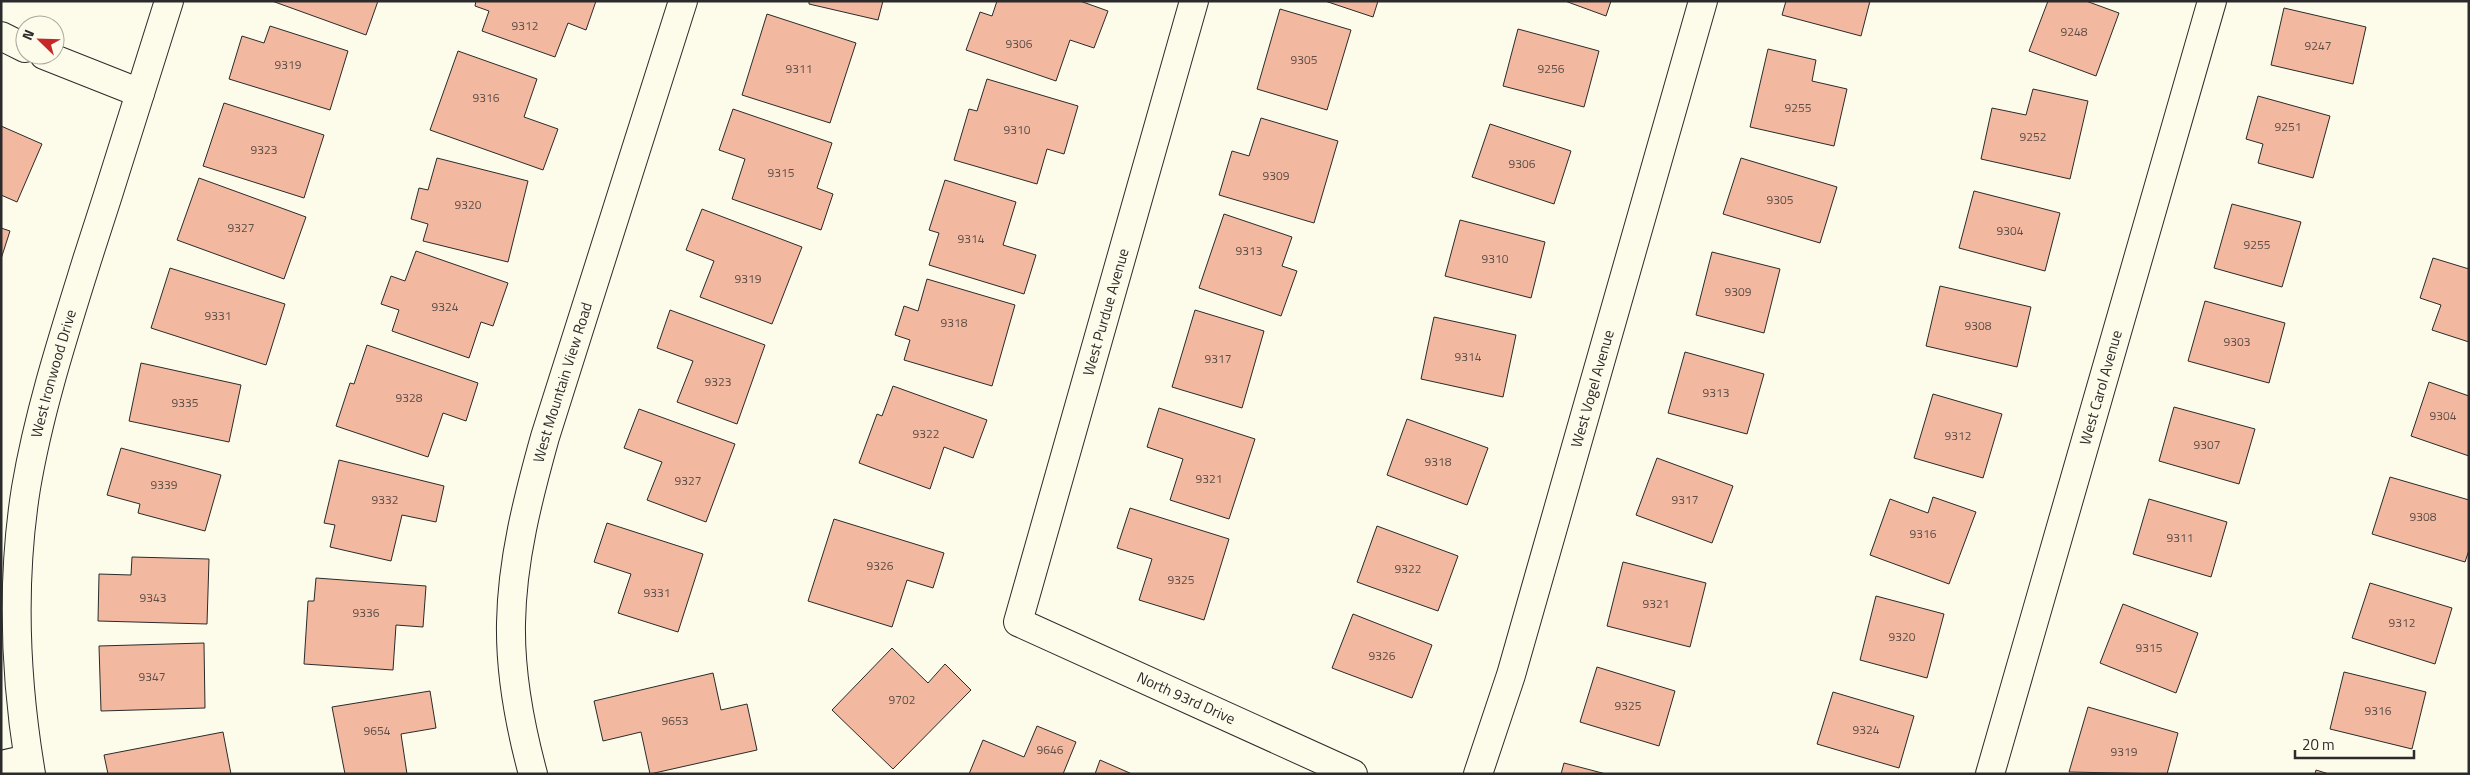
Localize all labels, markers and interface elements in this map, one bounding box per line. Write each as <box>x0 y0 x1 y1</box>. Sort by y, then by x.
north arrow <box>15 15 65 65</box>
house number: 9312 <box>512 16 538 35</box>
house number: 9248 <box>2061 22 2088 41</box>
text: N <box>16 26 39 43</box>
house number: 9306 <box>1006 34 1033 53</box>
house number: 9247 <box>2305 36 2331 55</box>
house number: 9305 <box>1291 50 1318 69</box>
house number: 9319 <box>275 55 302 74</box>
house number: 9311 <box>786 59 812 78</box>
house number: 9256 <box>1538 59 1565 78</box>
house number: 9316 <box>473 88 500 107</box>
house number: 9255 <box>1785 98 1812 117</box>
house number: 9251 <box>2275 117 2301 136</box>
house number: 9310 <box>1004 120 1031 139</box>
house number: 9252 <box>2020 127 2046 146</box>
house number: 9323 <box>251 140 277 159</box>
house number: 9306 <box>1509 154 1536 173</box>
house number: 9315 <box>768 163 795 182</box>
house number: 9309 <box>1263 166 1290 185</box>
house number: 9305 <box>1767 190 1794 209</box>
house number: 9320 <box>455 195 482 214</box>
house number: 9327 <box>228 218 254 237</box>
house number: 9304 <box>1997 221 2024 240</box>
house number: 9314 <box>958 229 985 248</box>
house number: 9255 <box>2244 235 2271 254</box>
house number: 9313 <box>1236 241 1262 260</box>
street label: West Purdue Avenue <box>1076 245 1135 378</box>
house number: 9310 <box>1482 249 1509 268</box>
house number: 9319 <box>735 269 762 288</box>
house number: 9309 <box>1725 282 1752 301</box>
house number: 9324 <box>432 297 459 316</box>
street label: West Mountain View Road <box>527 299 598 465</box>
house number: 9331 <box>205 306 231 325</box>
street label: West Ironwood Drive <box>24 307 82 440</box>
house number: 9318 <box>941 313 968 332</box>
house number: 9308 <box>1965 316 1992 335</box>
street label: West Vogel Avenue <box>1564 327 1620 450</box>
street label: West Carol Avenue <box>2073 327 2128 448</box>
house number: 9303 <box>2224 332 2250 351</box>
house number: 9314 <box>1455 347 1482 366</box>
house number: 9317 <box>1205 349 1231 368</box>
house number: 9323 <box>705 372 731 391</box>
house number: 9313 <box>1703 383 1729 402</box>
house number: 9328 <box>396 388 423 407</box>
house number: 9335 <box>172 393 199 412</box>
house number: 9304 <box>2430 406 2457 425</box>
house number: 9322 <box>913 424 939 443</box>
house number: 9312 <box>1945 426 1971 445</box>
house number: 9307 <box>2194 435 2220 454</box>
house number: 9318 <box>1425 452 1452 471</box>
house number: 9321 <box>1196 469 1222 488</box>
house number: 9327 <box>675 471 701 490</box>
house number: 9339 <box>151 475 178 494</box>
house number: 9332 <box>372 490 398 509</box>
house number: 9317 <box>1672 490 1698 509</box>
house number: 9308 <box>2410 507 2437 526</box>
house number: 9316 <box>1910 524 1937 543</box>
house number: 9311 <box>2167 528 2193 547</box>
house number: 9326 <box>867 556 894 575</box>
house number: 9322 <box>1395 559 1421 578</box>
house number: 9325 <box>1168 570 1195 589</box>
house number: 9331 <box>644 583 670 602</box>
house number: 9343 <box>140 588 166 607</box>
house number: 9321 <box>1643 594 1669 613</box>
house number: 9336 <box>353 603 380 622</box>
house number: 9312 <box>2389 613 2415 632</box>
house number: 9320 <box>1889 627 1916 646</box>
house number: 9315 <box>2136 638 2163 657</box>
house number: 9326 <box>1369 646 1396 665</box>
street label: North 93rd Drive <box>1133 665 1239 730</box>
house number: 9347 <box>139 667 165 686</box>
house number: 9702 <box>889 690 915 709</box>
house number: 9325 <box>1615 696 1642 715</box>
house number: 9316 <box>2365 701 2392 720</box>
house number: 9653 <box>662 711 688 730</box>
house number: 9324 <box>1853 720 1880 739</box>
house number: 9654 <box>364 721 391 740</box>
scale bar <box>2295 728 2414 760</box>
text: 20 m <box>2302 733 2335 756</box>
house number: 9646 <box>1037 740 1064 759</box>
house number: 9319 <box>2111 742 2138 761</box>

